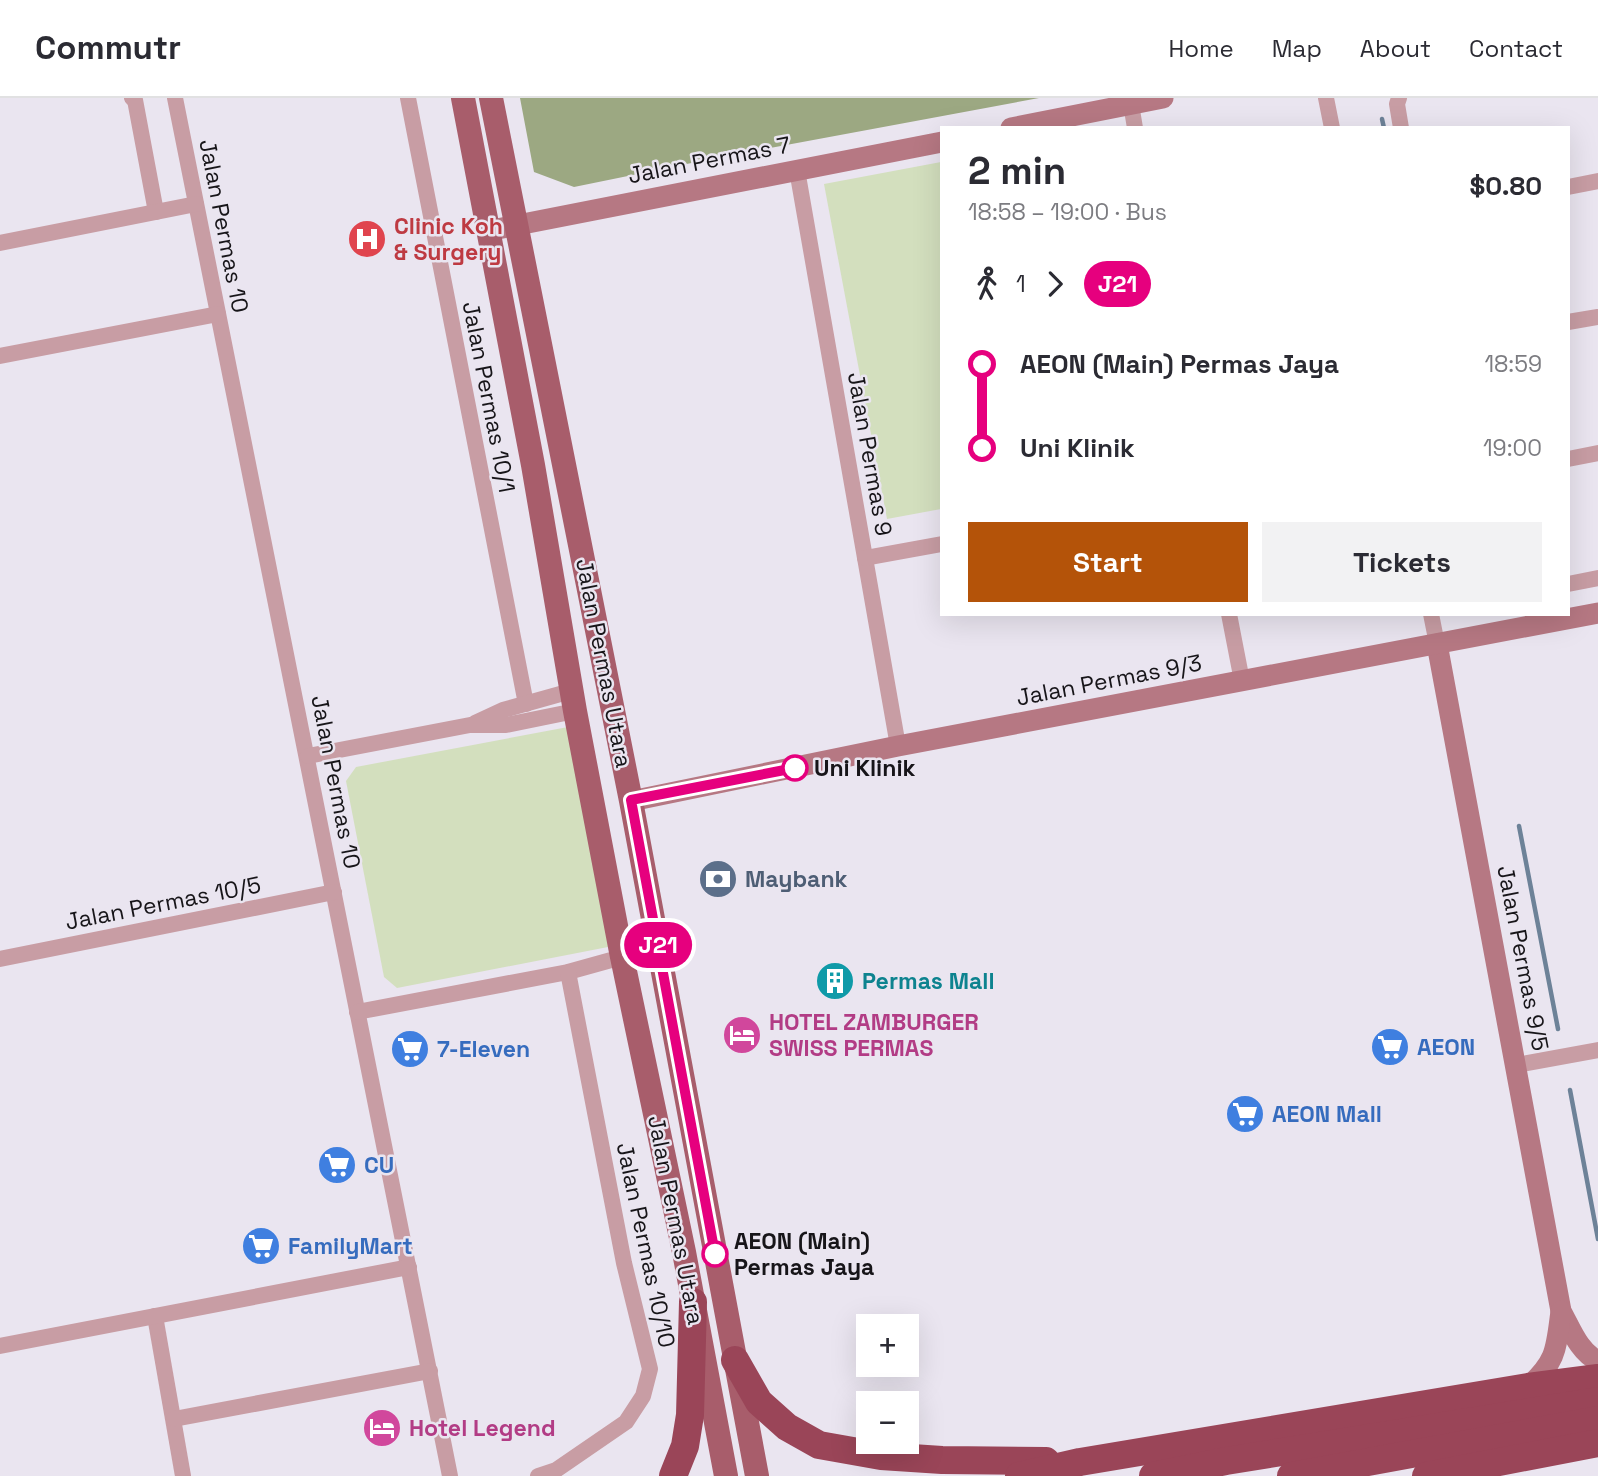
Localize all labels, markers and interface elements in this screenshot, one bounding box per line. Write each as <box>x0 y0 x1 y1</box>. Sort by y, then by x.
text: Commutr <box>35 27 181 69</box>
text: Home <box>1168 33 1234 64</box>
text: Map <box>1272 33 1322 64</box>
text: About <box>1360 33 1431 64</box>
text: Contact <box>1469 33 1563 64</box>
street label: Jalan Permas 7 <box>625 130 793 190</box>
street label: Jalan Permas 10 <box>192 137 256 315</box>
text: 2 min <box>968 147 1066 195</box>
text: $0.80 <box>1470 169 1542 203</box>
text: 18:58 – 19:00 · Bus <box>968 197 1167 227</box>
place label: Clinic Koh & Surgery <box>394 211 503 267</box>
hospital icon: Clinic Koh & Surgery <box>346 218 388 260</box>
icon: walk <box>968 265 1006 303</box>
icon: forward <box>1036 265 1074 303</box>
text: J21 <box>1098 268 1137 299</box>
text: 1 <box>1016 269 1026 299</box>
street label: Jalan Permas 10/1 <box>456 299 522 495</box>
text: AEON (Main) Permas Jaya <box>1020 347 1339 381</box>
text: 18:59 <box>1484 349 1542 379</box>
street label: Jalan Permas 9 <box>841 370 899 538</box>
text: Uni Klinik <box>1020 431 1135 465</box>
text: 19:00 <box>1483 433 1542 463</box>
button: Start <box>968 522 1248 602</box>
button: Tickets <box>1262 522 1542 602</box>
street label: Jalan Permas Utara <box>569 556 639 770</box>
street label: Jalan Permas 9/3 <box>1014 647 1204 713</box>
street label: Jalan Permas 10 <box>304 693 368 871</box>
place label: Uni Klinik <box>814 753 916 783</box>
marker: Uni Klinik <box>782 755 808 781</box>
bank icon: Maybank <box>697 858 739 900</box>
street label: Jalan Permas 9/5 <box>1490 863 1556 1053</box>
place label: Maybank <box>745 864 848 894</box>
street label: Jalan Permas 10/5 <box>63 869 263 937</box>
line badge: J21 <box>618 922 698 968</box>
text: J21 <box>638 929 678 960</box>
building icon: Permas Mall <box>814 960 856 1002</box>
place label: Permas Mall <box>862 966 995 996</box>
place label: HOTEL ZAMBURGER SWISS PERMAS <box>769 1007 979 1063</box>
hotel icon: HOTEL ZAMBURGER SWISS PERMAS <box>721 1014 763 1056</box>
supermarket icon: AEON <box>1369 1026 1411 1068</box>
supermarket icon: 7-Eleven <box>389 1028 431 1070</box>
place label: AEON <box>1417 1032 1475 1062</box>
place label: 7-Eleven <box>437 1034 530 1064</box>
supermarket icon: AEON Mall <box>1224 1093 1266 1135</box>
place label: AEON Mall <box>1272 1099 1382 1129</box>
street label: Jalan Permas Utara <box>641 1113 711 1327</box>
street label: Jalan Permas 10/10 <box>610 1140 682 1350</box>
supermarket icon: CU <box>316 1144 358 1186</box>
place label: CU <box>364 1150 394 1180</box>
supermarket icon: FamilyMart <box>240 1225 282 1267</box>
place label: AEON (Main) Permas Jaya <box>734 1226 874 1282</box>
place label: FamilyMart <box>288 1231 413 1261</box>
marker: AEON (Main) Permas Jaya <box>702 1241 728 1267</box>
map controls <box>856 1314 919 1454</box>
button: + <box>856 1314 919 1377</box>
button: − <box>856 1391 919 1454</box>
hotel icon: Hotel Legend <box>361 1407 403 1449</box>
place label: Hotel Legend <box>409 1413 556 1443</box>

